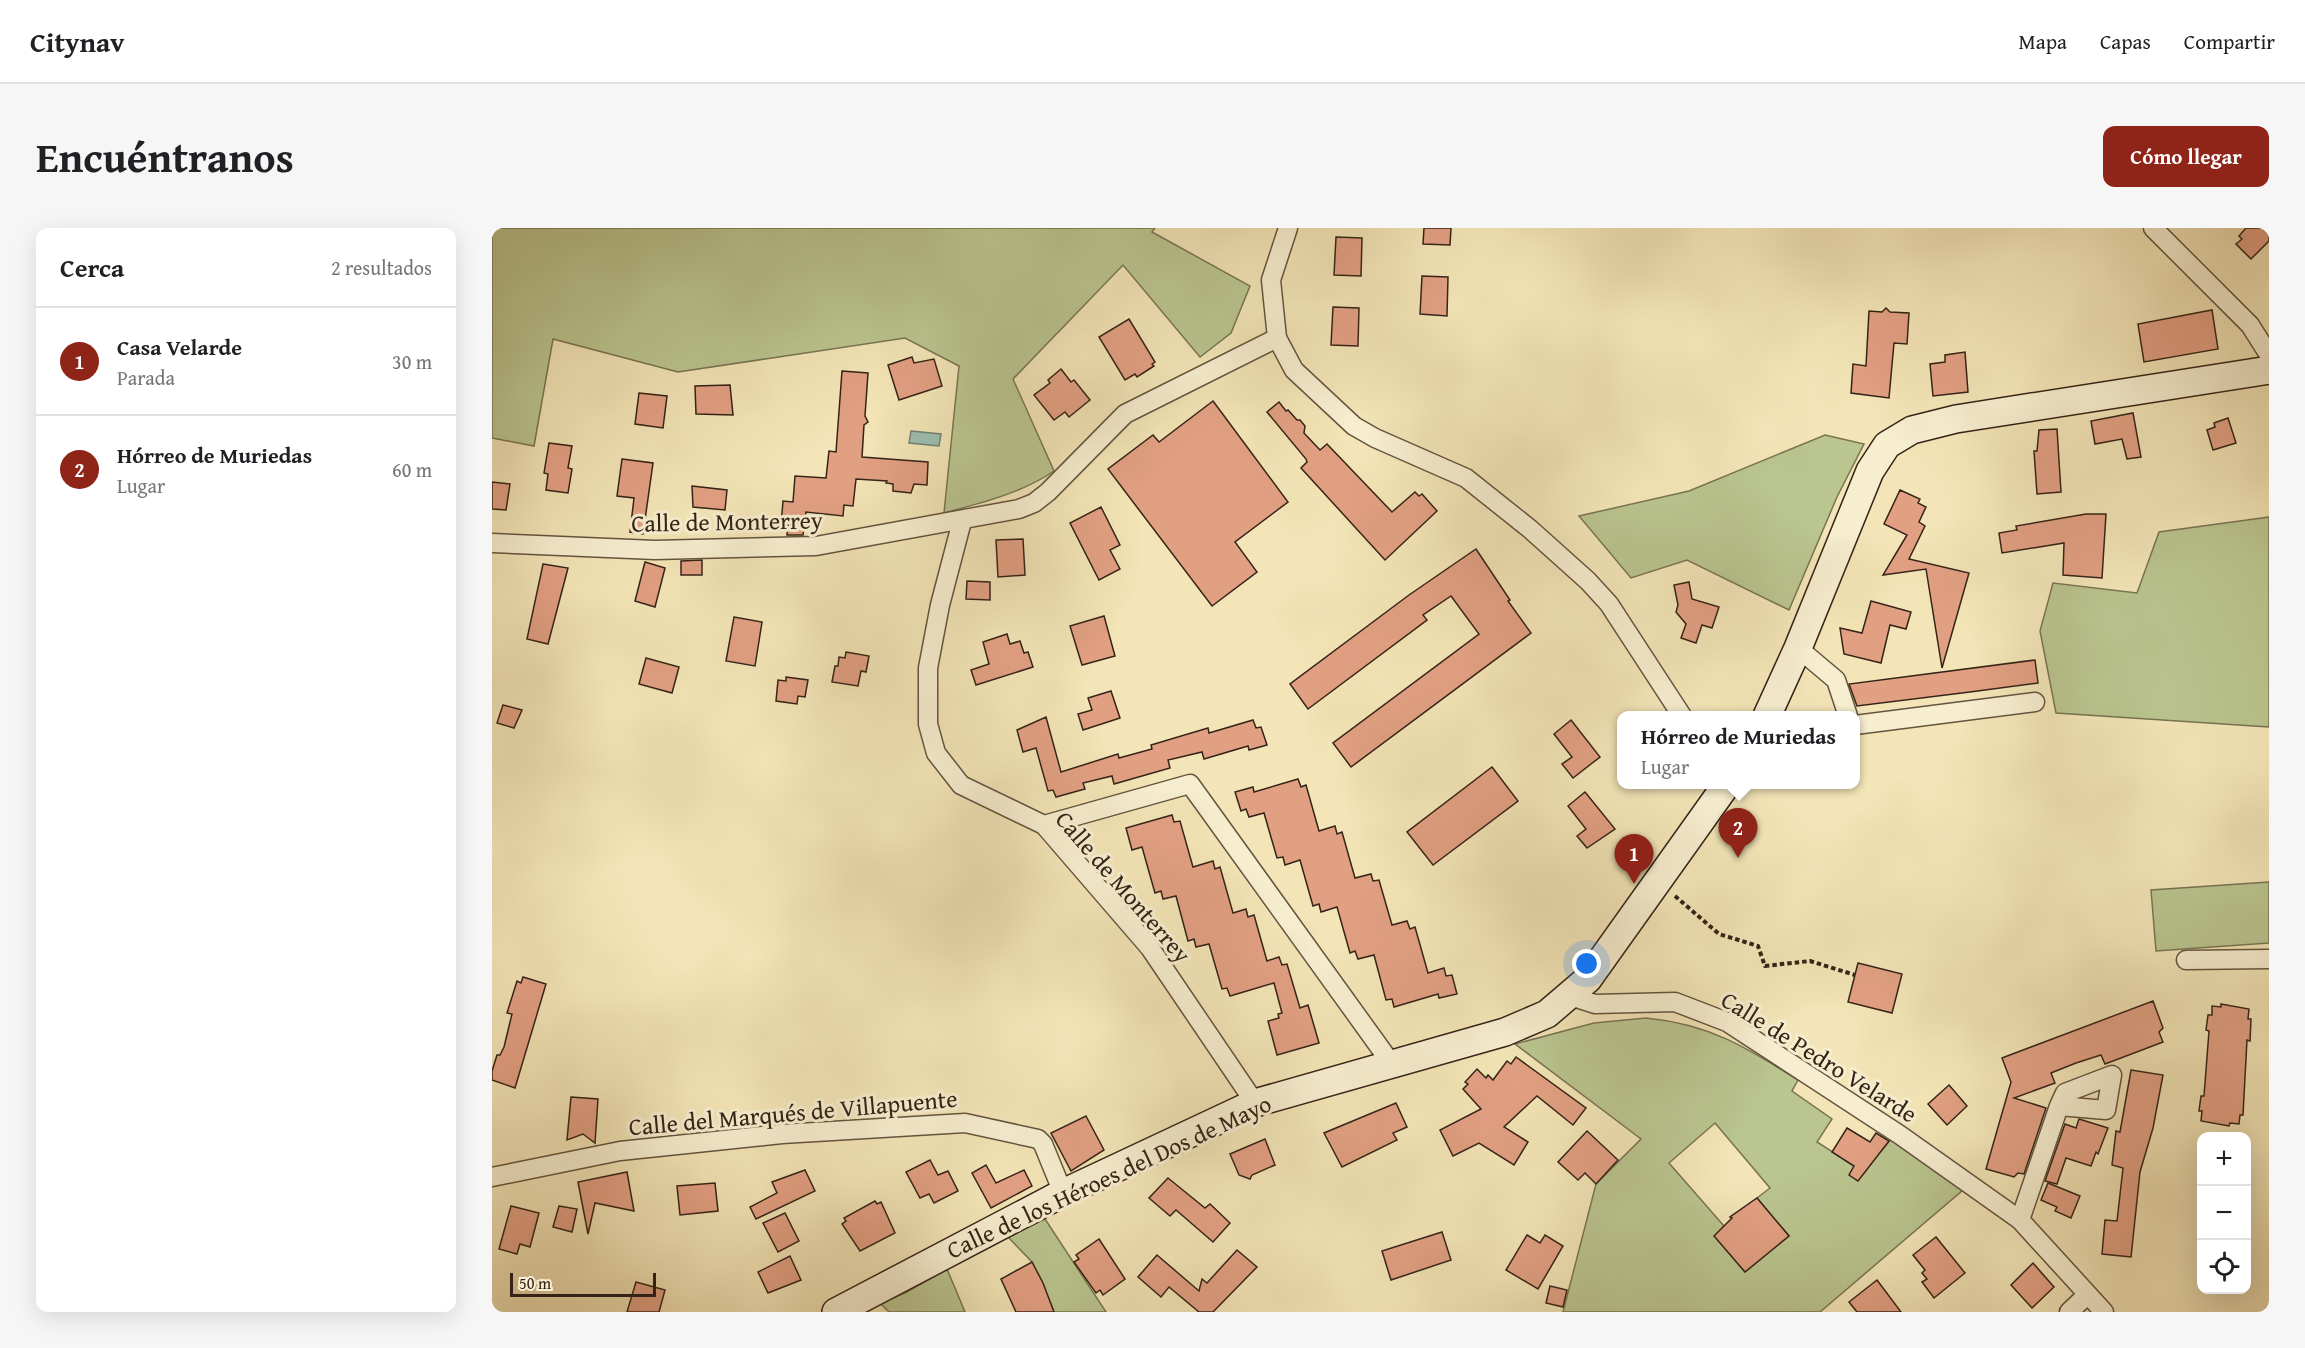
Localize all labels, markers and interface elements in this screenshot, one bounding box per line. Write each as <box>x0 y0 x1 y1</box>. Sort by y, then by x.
text: Citynav <box>30 21 124 62</box>
text: Mapa <box>2018 26 2067 57</box>
text: Capas <box>2100 26 2151 57</box>
text: Compartir <box>2184 26 2275 57</box>
text: Encuéntranos <box>36 126 294 187</box>
button: Cómo llegar <box>2103 126 2269 187</box>
text: Cerca <box>60 248 124 287</box>
text: 2 resultados <box>331 253 432 282</box>
text: Casa Velarde <box>117 331 242 363</box>
text: 1 <box>74 347 85 376</box>
text: 30 m <box>392 347 432 376</box>
text: Parada <box>117 363 175 392</box>
text: Hórreo de Muriedas <box>117 439 312 471</box>
text: 2 <box>74 455 85 484</box>
text: 60 m <box>392 455 432 484</box>
text: Lugar <box>117 471 165 500</box>
street label: Calle de Monterrey <box>631 502 823 541</box>
popup <box>1617 711 1860 789</box>
text: Hórreo de Muriedas <box>1641 720 1836 752</box>
text: Lugar <box>1641 752 1689 781</box>
street label: Calle de Monterrey <box>1047 803 1199 970</box>
pin: 2 <box>1718 808 1758 858</box>
pin: 1 <box>1614 834 1654 884</box>
your location <box>1572 949 1601 978</box>
street label: Calle de Pedro Velarde <box>1715 982 1924 1131</box>
street label: Calle del Marqués de Villapuente <box>627 1081 959 1144</box>
street label: Calle de los Héroes del Dos de Mayo <box>941 1086 1277 1267</box>
map controls <box>2197 1132 2251 1294</box>
button: + <box>2197 1132 2251 1186</box>
button: − <box>2197 1186 2251 1240</box>
button: locate <box>2197 1240 2251 1294</box>
scale bar <box>510 1270 656 1298</box>
text: 50 m <box>519 1271 551 1295</box>

